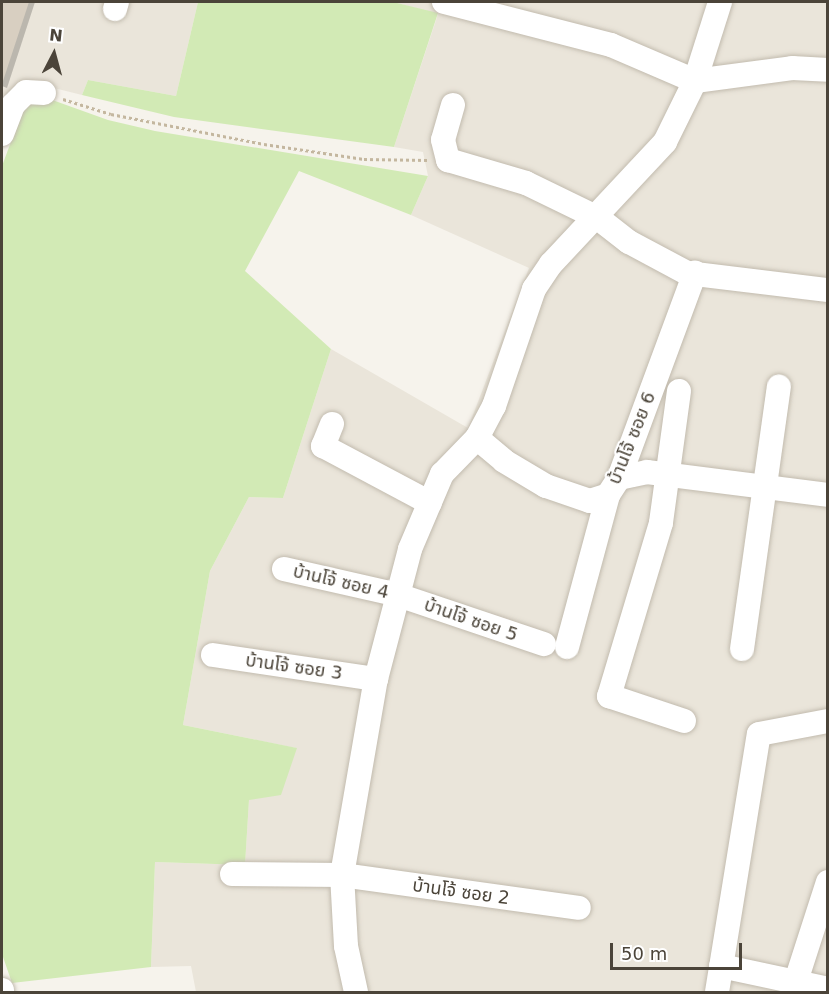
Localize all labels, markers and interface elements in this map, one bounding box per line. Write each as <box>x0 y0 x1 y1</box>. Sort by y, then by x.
north arrow <box>24 24 84 84</box>
text: N <box>48 25 64 46</box>
street label: บ้านโจ้ ซอย 6 <box>604 389 660 487</box>
street label: บ้านโจ้ ซอย 4 <box>291 560 391 604</box>
street label: บ้านโจ้ ซอย 5 <box>421 594 521 646</box>
street label: บ้านโจ้ ซอย 3 <box>244 650 344 684</box>
street label: บ้านโจ้ ซอย 2 <box>411 875 511 909</box>
scale bar <box>613 931 745 969</box>
text: 50 m <box>621 943 667 964</box>

